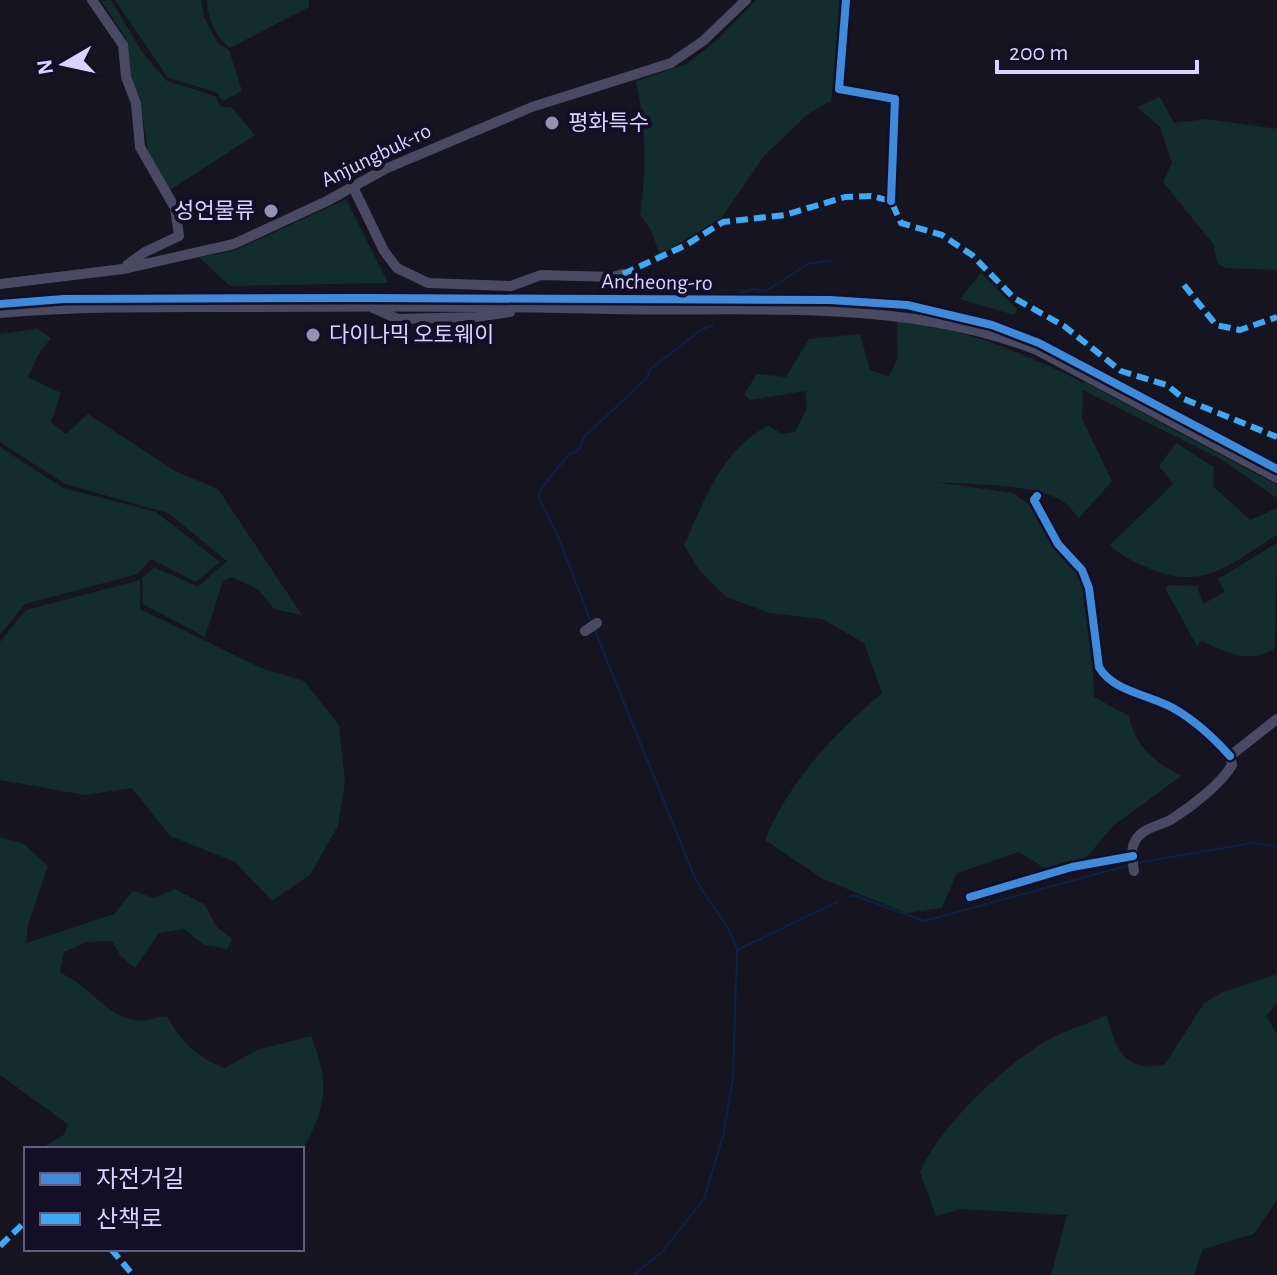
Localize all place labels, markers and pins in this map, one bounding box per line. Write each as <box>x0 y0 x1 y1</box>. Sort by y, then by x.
place label: 평화특수 <box>568 111 649 134</box>
marker: 평화특수 <box>543 114 561 132</box>
place label: 성언물류 <box>174 199 255 222</box>
marker: 성언물류 <box>262 202 280 220</box>
place label: 다이나믹 오토웨이 <box>329 323 495 346</box>
marker: 다이나믹 오토웨이 <box>304 326 322 344</box>

